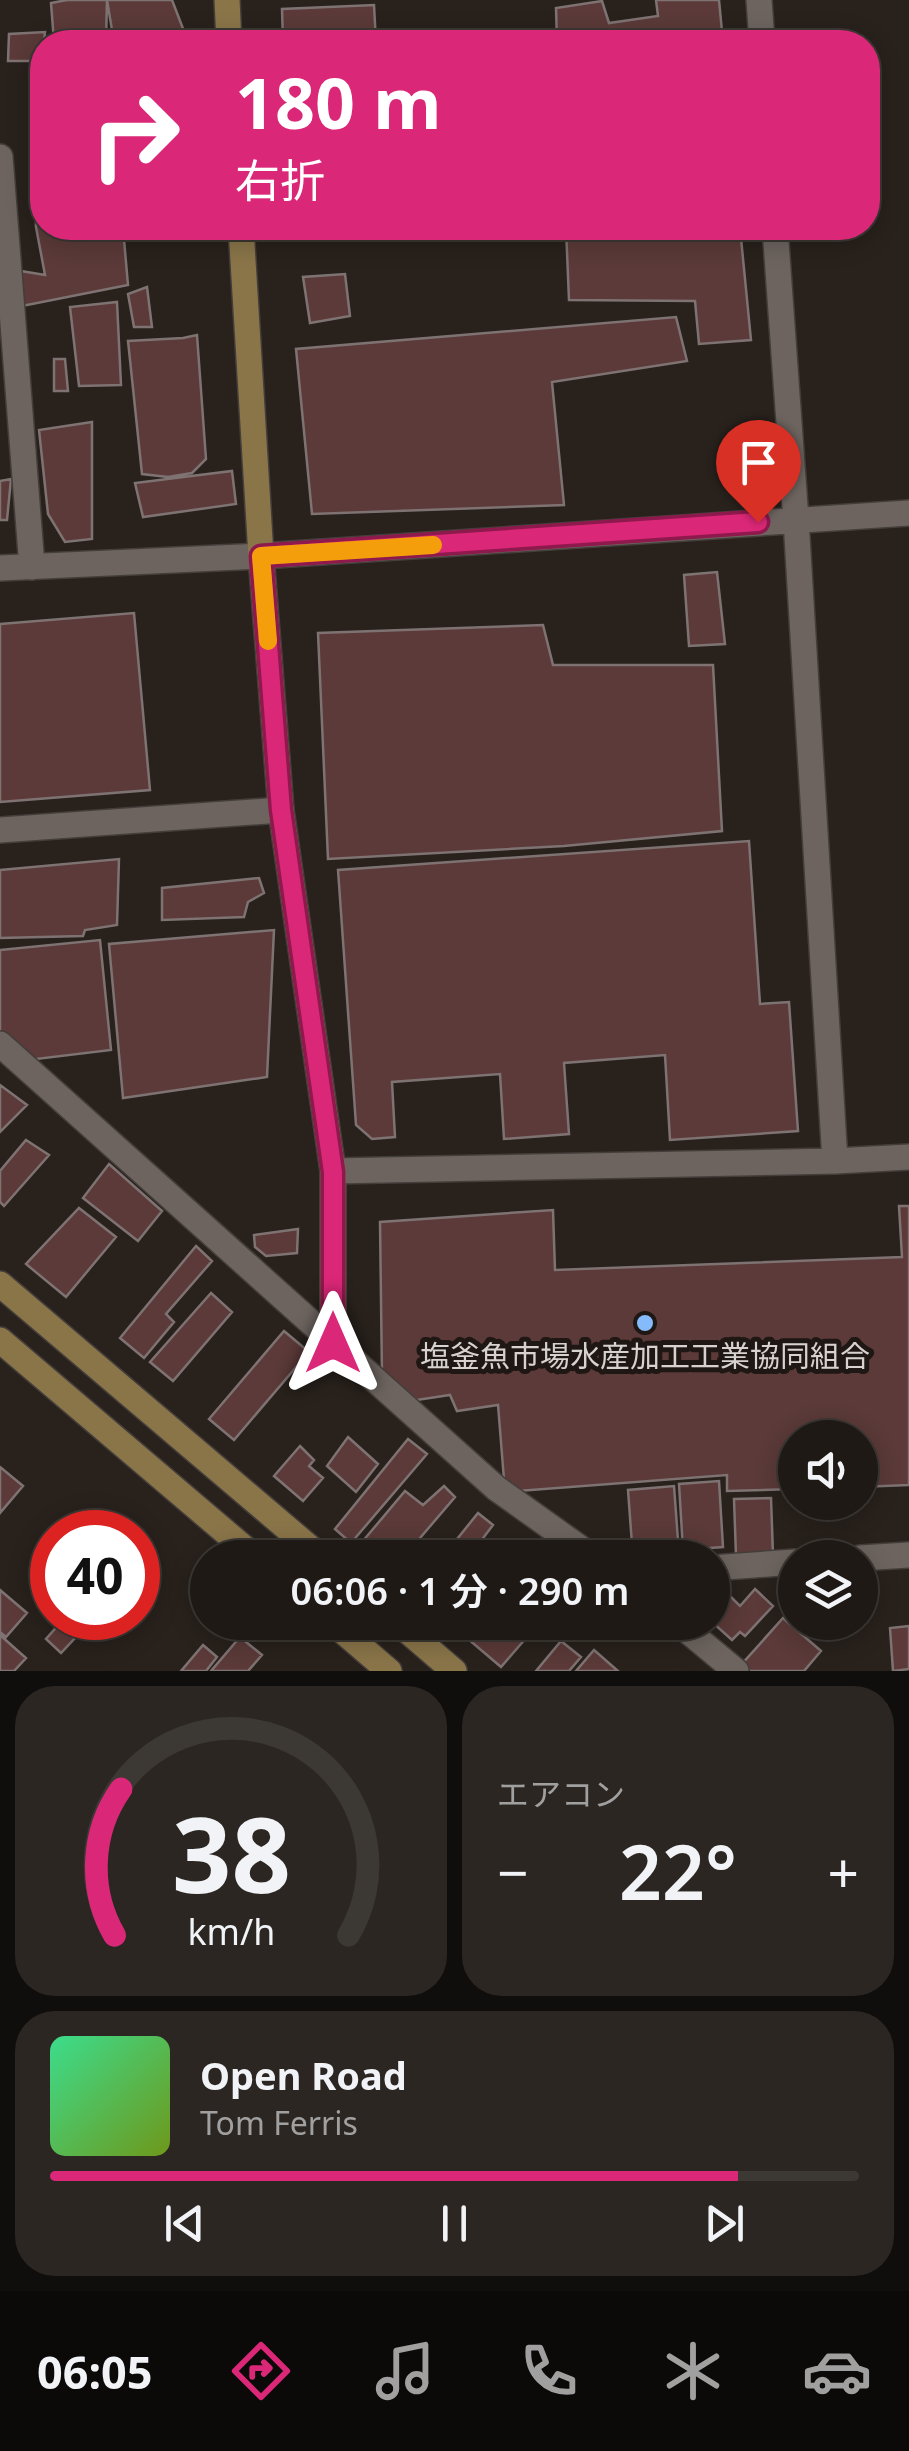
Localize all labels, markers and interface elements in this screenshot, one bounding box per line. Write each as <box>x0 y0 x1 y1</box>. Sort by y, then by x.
text: 180 m <box>235 54 442 150</box>
icon: right <box>70 70 200 200</box>
text: 右折 <box>235 149 325 210</box>
pin <box>716 420 801 523</box>
icon: arrive <box>731 435 786 490</box>
position arrow <box>281 1291 385 1395</box>
marker: 塩釜魚市場水産加工工業協同組合 <box>634 1312 656 1334</box>
place label: 塩釜魚市場水産加工工業協同組合 <box>420 1335 870 1376</box>
map controls <box>778 1420 878 1640</box>
button: sound <box>778 1420 878 1520</box>
speed limit sign: 40 <box>30 1510 160 1640</box>
button: layers <box>778 1540 878 1640</box>
text: 06:06 · 1 分 · 290 m <box>290 1564 630 1616</box>
text: エアコン <box>497 1772 625 1815</box>
text: 38 <box>172 1782 290 1923</box>
text: 22° <box>619 1820 737 1922</box>
text: − <box>497 1834 528 1909</box>
text: + <box>828 1834 859 1909</box>
text: km/h <box>187 1907 275 1955</box>
text: Open Road <box>200 2049 407 2101</box>
text: Tom Ferris <box>200 2101 358 2144</box>
icon: previous <box>157 2196 212 2251</box>
icon: pause <box>427 2196 482 2251</box>
icon: next <box>697 2196 752 2251</box>
icon: directions <box>226 2336 296 2406</box>
icon: music <box>370 2336 440 2406</box>
icon: phone <box>514 2336 584 2406</box>
icon: climate <box>658 2336 728 2406</box>
icon: car <box>802 2336 872 2406</box>
text: 06:05 <box>37 2341 153 2402</box>

